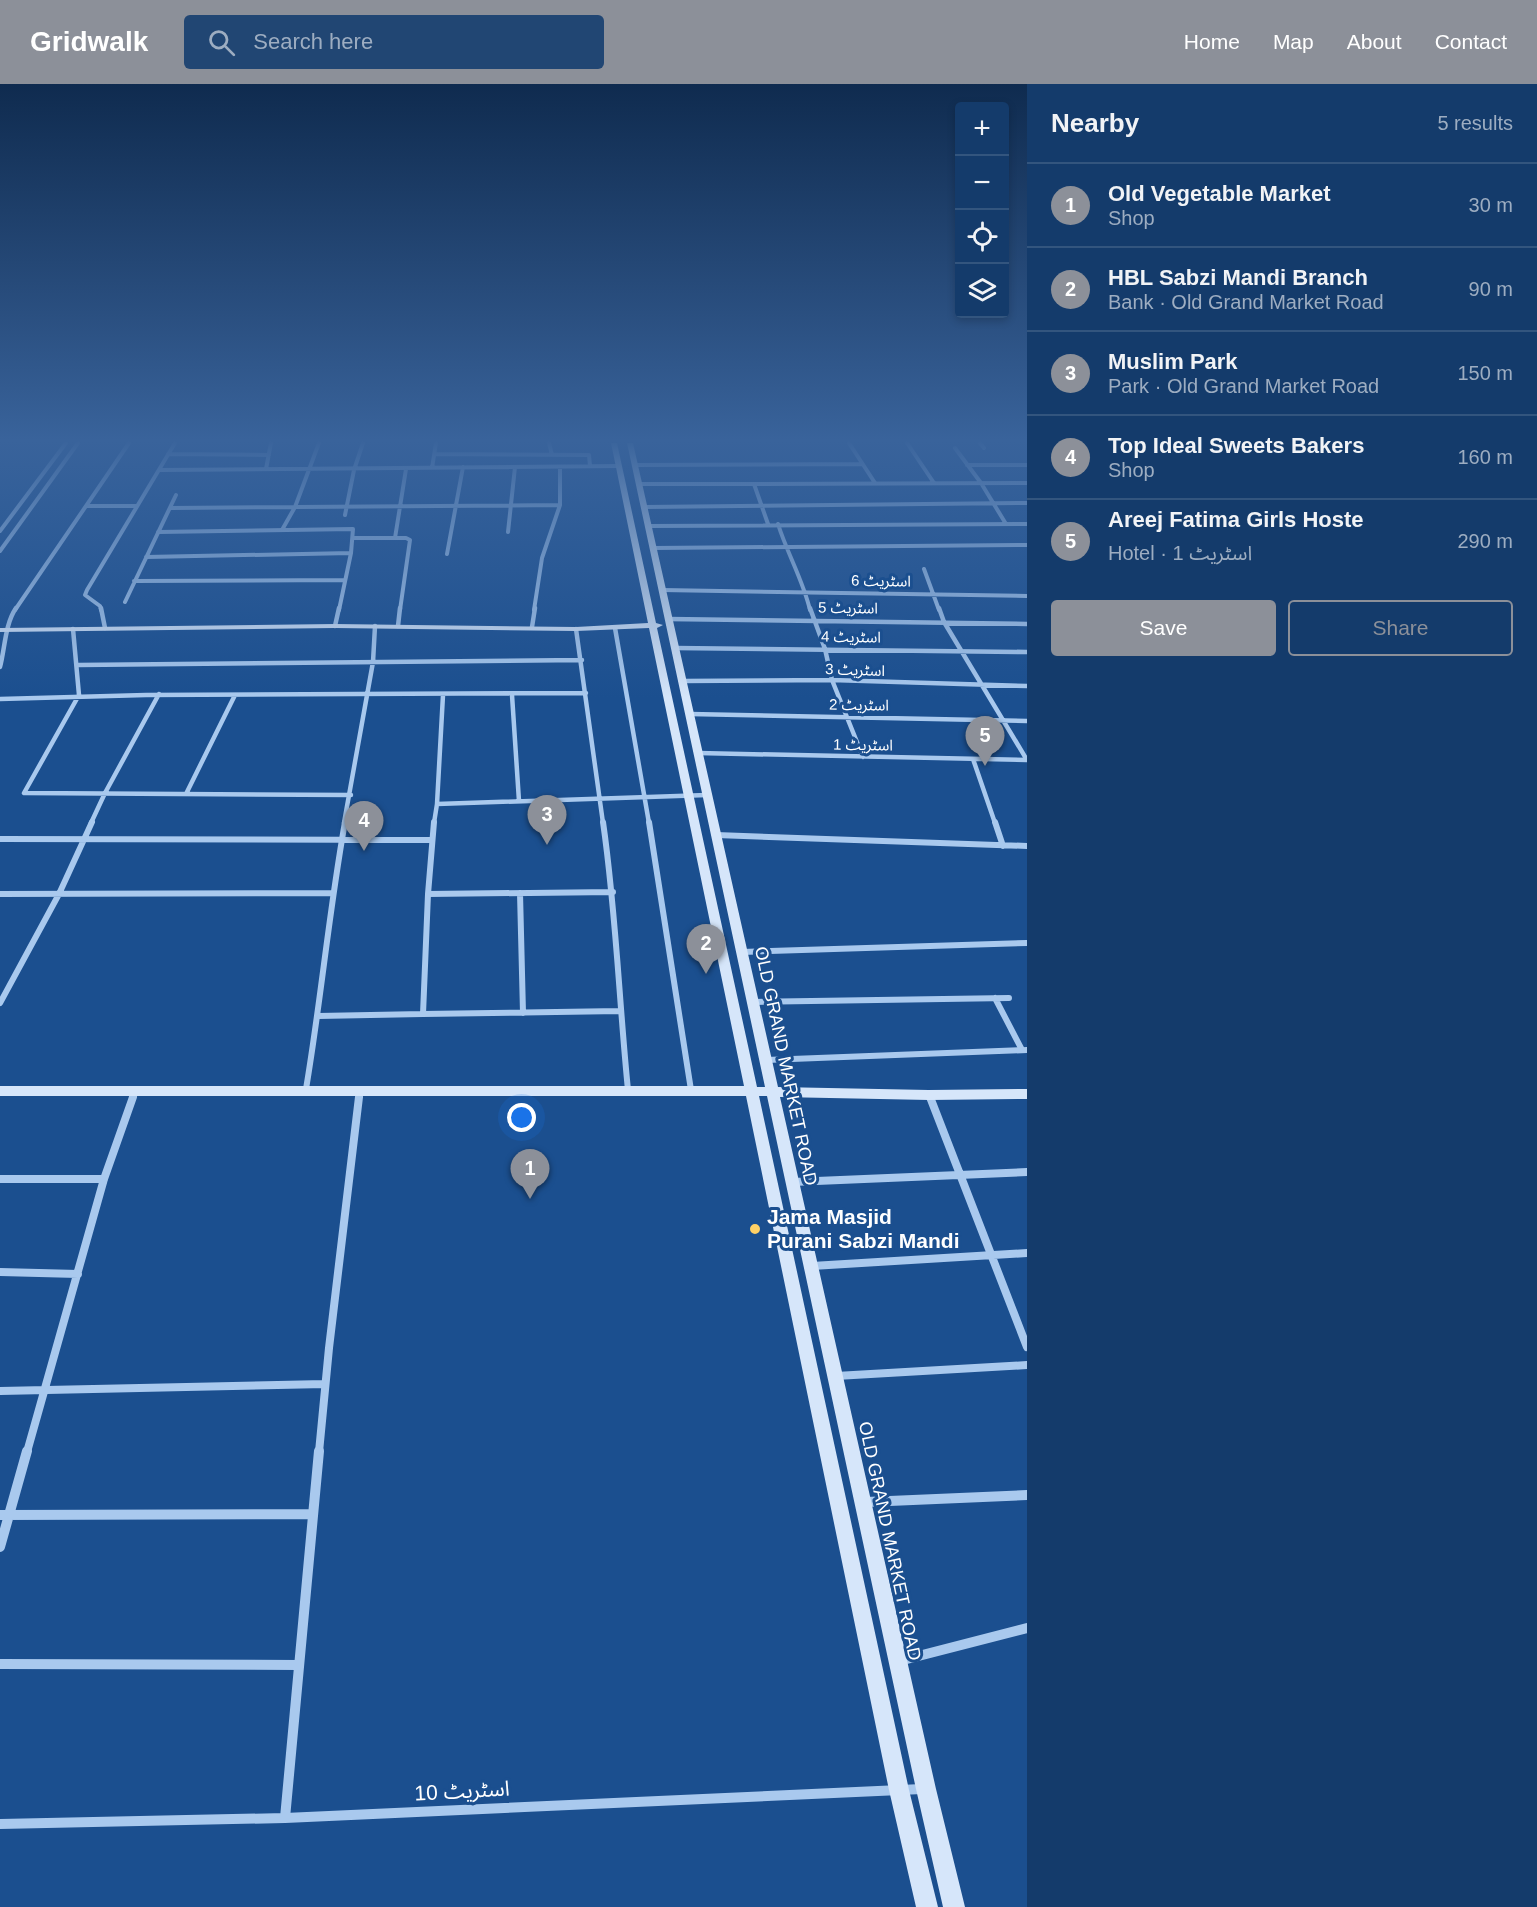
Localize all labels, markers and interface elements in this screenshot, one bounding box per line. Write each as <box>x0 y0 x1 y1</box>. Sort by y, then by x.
search box <box>184 15 604 69</box>
text: Gridwalk <box>30 26 148 57</box>
icon: search <box>205 26 238 59</box>
text: Search here <box>253 29 373 54</box>
text: Home <box>1184 30 1240 53</box>
text: Map <box>1273 30 1314 53</box>
text: About <box>1347 30 1402 53</box>
text: Contact <box>1435 30 1507 53</box>
map controls <box>955 102 1009 318</box>
button: + <box>955 102 1009 156</box>
text: Nearby <box>1051 108 1139 138</box>
text: 5 results <box>1437 112 1513 134</box>
button: − <box>955 156 1009 210</box>
text: Old Vegetable Market <box>1108 181 1331 206</box>
text: 1 <box>1065 194 1076 216</box>
text: 30 m <box>1469 194 1513 216</box>
text: Shop <box>1108 207 1155 229</box>
button: locate <box>955 210 1009 264</box>
button: layers <box>955 264 1009 318</box>
text: HBL Sabzi Mandi Branch <box>1108 265 1368 290</box>
text: 2 <box>1065 278 1076 300</box>
text: 90 m <box>1469 278 1513 300</box>
text: Bank · Old Grand Market Road <box>1108 291 1384 313</box>
text: Muslim Park <box>1108 349 1238 374</box>
text: 3 <box>1065 362 1076 384</box>
text: 150 m <box>1457 362 1513 384</box>
text: Park · Old Grand Market Road <box>1108 375 1379 397</box>
text: Top Ideal Sweets Bakers <box>1108 433 1364 458</box>
text: 4 <box>1065 446 1076 468</box>
text: 160 m <box>1457 446 1513 468</box>
text: Shop <box>1108 459 1155 481</box>
text: Areej Fatima Girls Hoste <box>1108 507 1364 532</box>
text: 5 <box>1065 530 1076 552</box>
text: 290 m <box>1457 530 1513 552</box>
text: Hotel · اسٹریٹ 1 <box>1108 542 1252 564</box>
street label: اسٹریٹ 6 <box>851 571 911 591</box>
street label: اسٹریٹ 5 <box>818 598 878 618</box>
button: Save <box>1051 600 1276 656</box>
button: Share <box>1288 600 1513 656</box>
street label: اسٹریٹ 4 <box>821 627 881 647</box>
street label: اسٹریٹ 3 <box>825 660 885 680</box>
street label: اسٹریٹ 2 <box>829 695 889 715</box>
pin: 5 <box>966 716 1004 766</box>
street label: اسٹریٹ 1 <box>833 735 893 755</box>
pin: 3 <box>528 796 566 845</box>
pin: 4 <box>344 802 384 851</box>
pin: 2 <box>686 924 726 974</box>
street label: OLD GRAND MARKET ROAD <box>751 945 821 1187</box>
your location <box>507 1103 536 1132</box>
pin: 1 <box>510 1150 550 1199</box>
place label: Jama Masjid Purani Sabzi Mandi <box>767 1205 960 1252</box>
marker: Jama Masjid Purani Sabzi Mandi <box>748 1222 762 1236</box>
street label: OLD GRAND MARKET ROAD <box>855 1420 925 1662</box>
street label: اسٹریٹ 10 <box>414 1777 510 1805</box>

